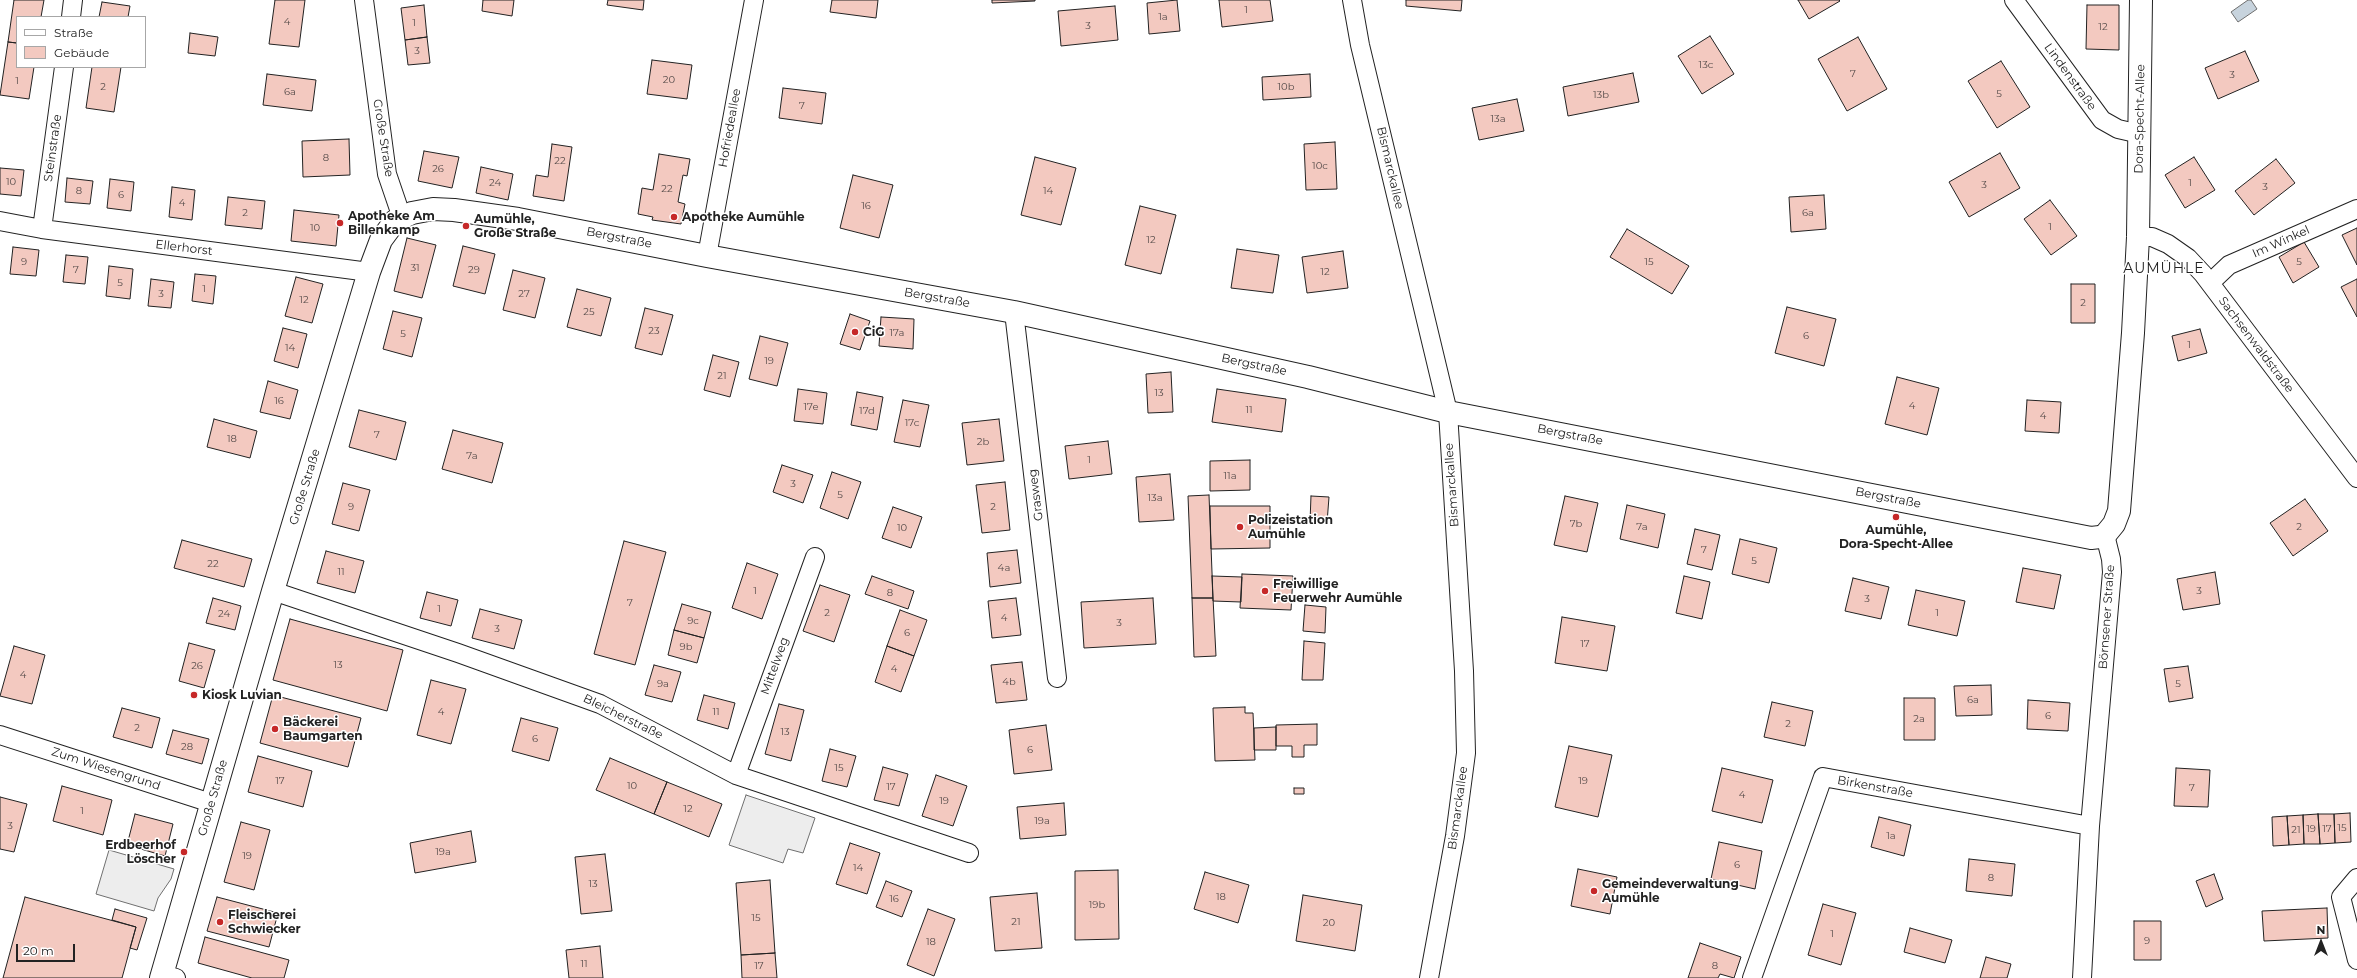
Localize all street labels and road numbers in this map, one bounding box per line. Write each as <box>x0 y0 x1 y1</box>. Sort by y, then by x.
street label: Lindenstraße <box>2041 41 2099 113</box>
street label: Dora-Specht-Allee <box>2132 64 2148 174</box>
street label: Hofriedeallee <box>716 87 744 169</box>
street label: Große Straße <box>370 98 396 178</box>
street label: Steinstraße <box>41 113 65 183</box>
street label: Bismarckallee <box>1373 125 1407 211</box>
street label: Im Winkel <box>2250 223 2312 261</box>
street label: Bergstraße <box>585 225 653 251</box>
street label: Ellerhorst <box>155 237 213 259</box>
street label: Bergstraße <box>903 285 971 311</box>
street label: Sachsenwaldstraße <box>2215 294 2297 396</box>
street label: Bergstraße <box>1220 351 1288 379</box>
street label: Bergstraße <box>1536 422 1604 448</box>
street label: Bismarckallee <box>1442 442 1462 528</box>
street label: Große Straße <box>287 447 323 527</box>
street label: Grasweg <box>1026 468 1046 522</box>
street label: Bergstraße <box>1854 485 1922 511</box>
street label: Börnsener Straße <box>2096 564 2118 670</box>
street label: Mittelweg <box>758 635 792 697</box>
street label: Bleicherstraße <box>581 691 665 743</box>
street label: Zum Wiesengrund <box>50 745 162 793</box>
street label: Große Straße <box>195 758 231 838</box>
street label: Bismarckallee <box>1445 765 1471 851</box>
street label: Birkenstraße <box>1836 773 1914 801</box>

